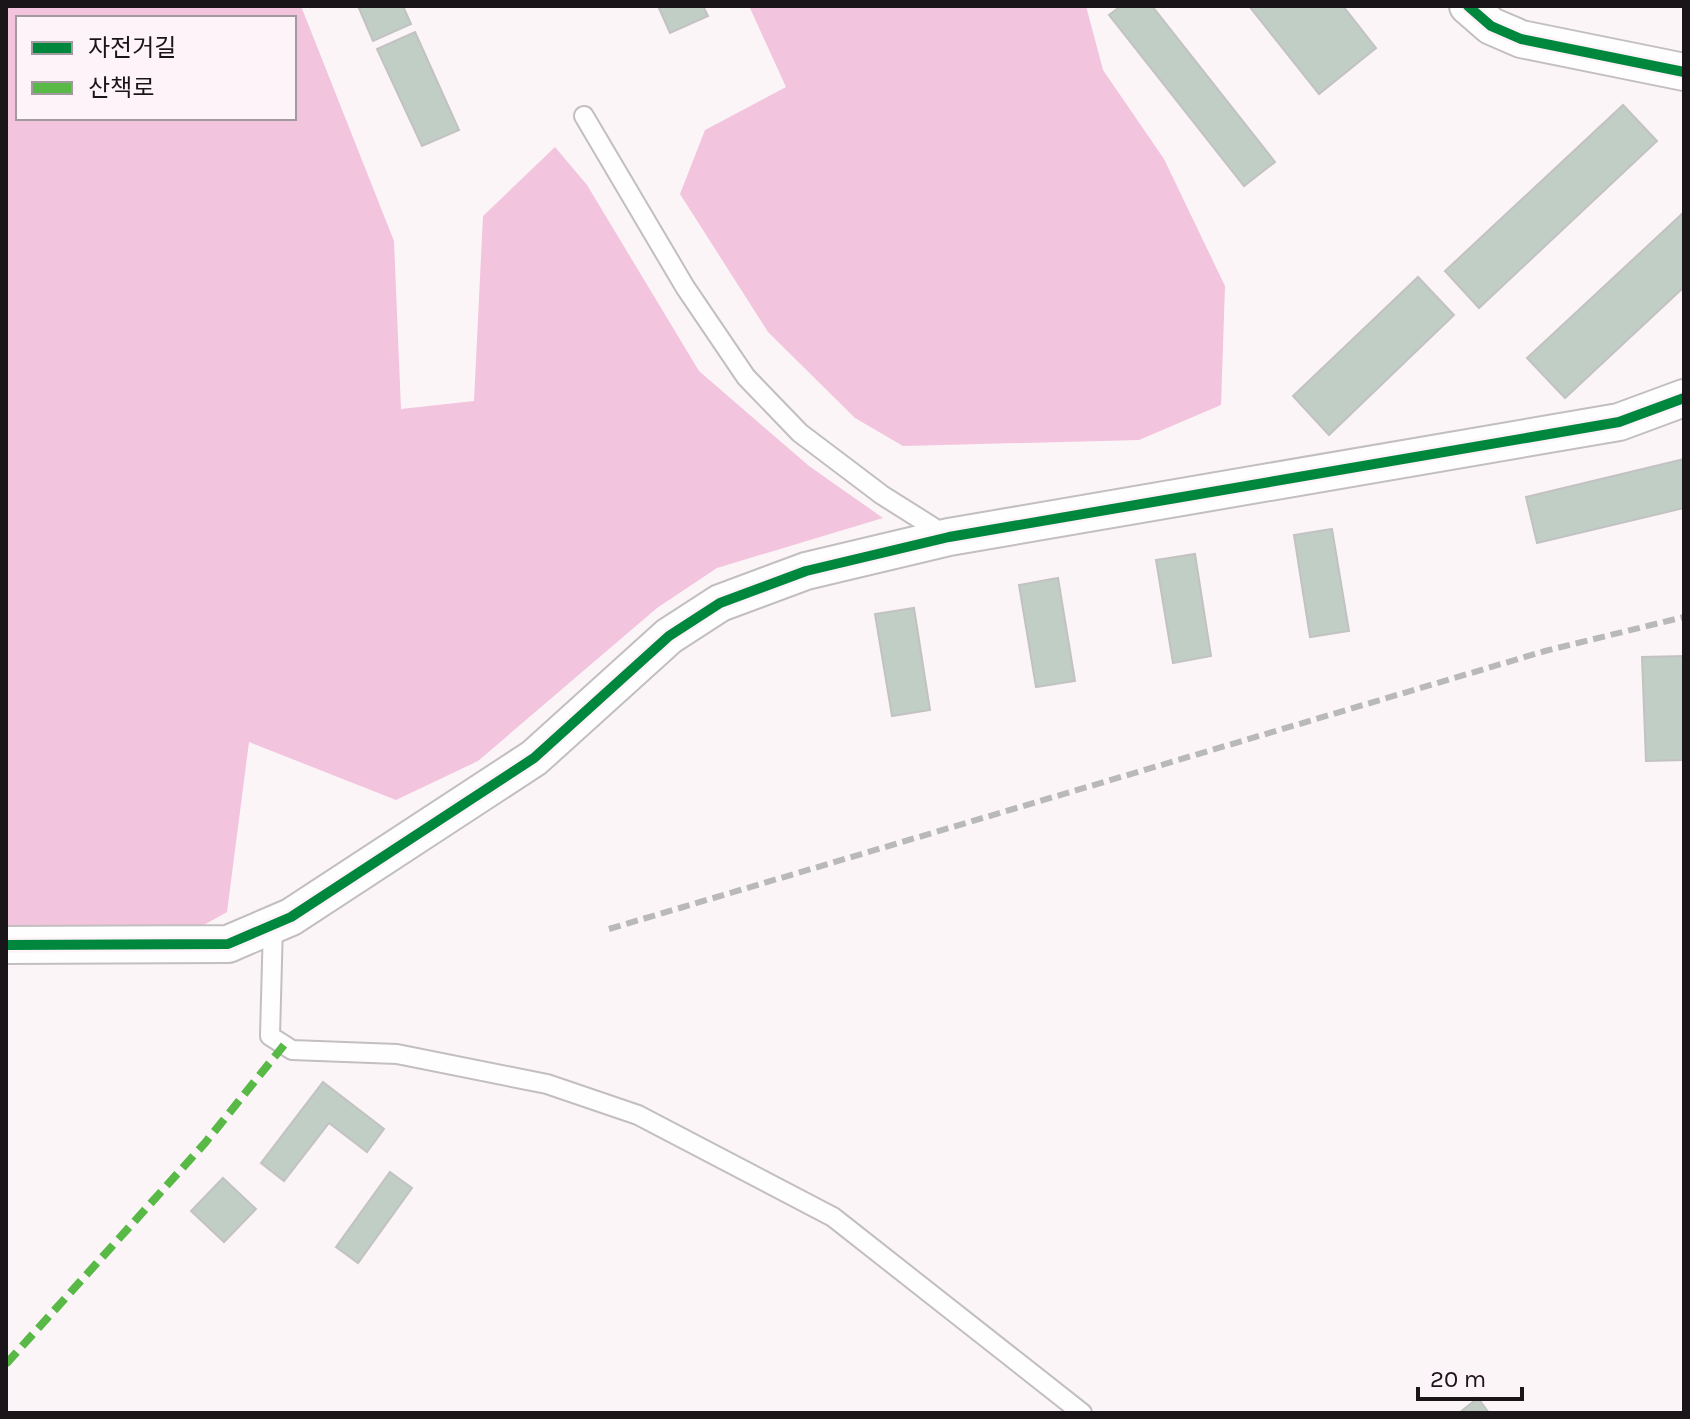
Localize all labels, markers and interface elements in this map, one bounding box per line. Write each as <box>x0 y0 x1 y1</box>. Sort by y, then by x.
legend <box>16 16 296 120</box>
text: 자전거길 <box>88 34 176 62</box>
text: 산책로 <box>88 74 154 102</box>
scale bar <box>1418 1351 1522 1401</box>
text: 20 m <box>1430 1365 1486 1393</box>

